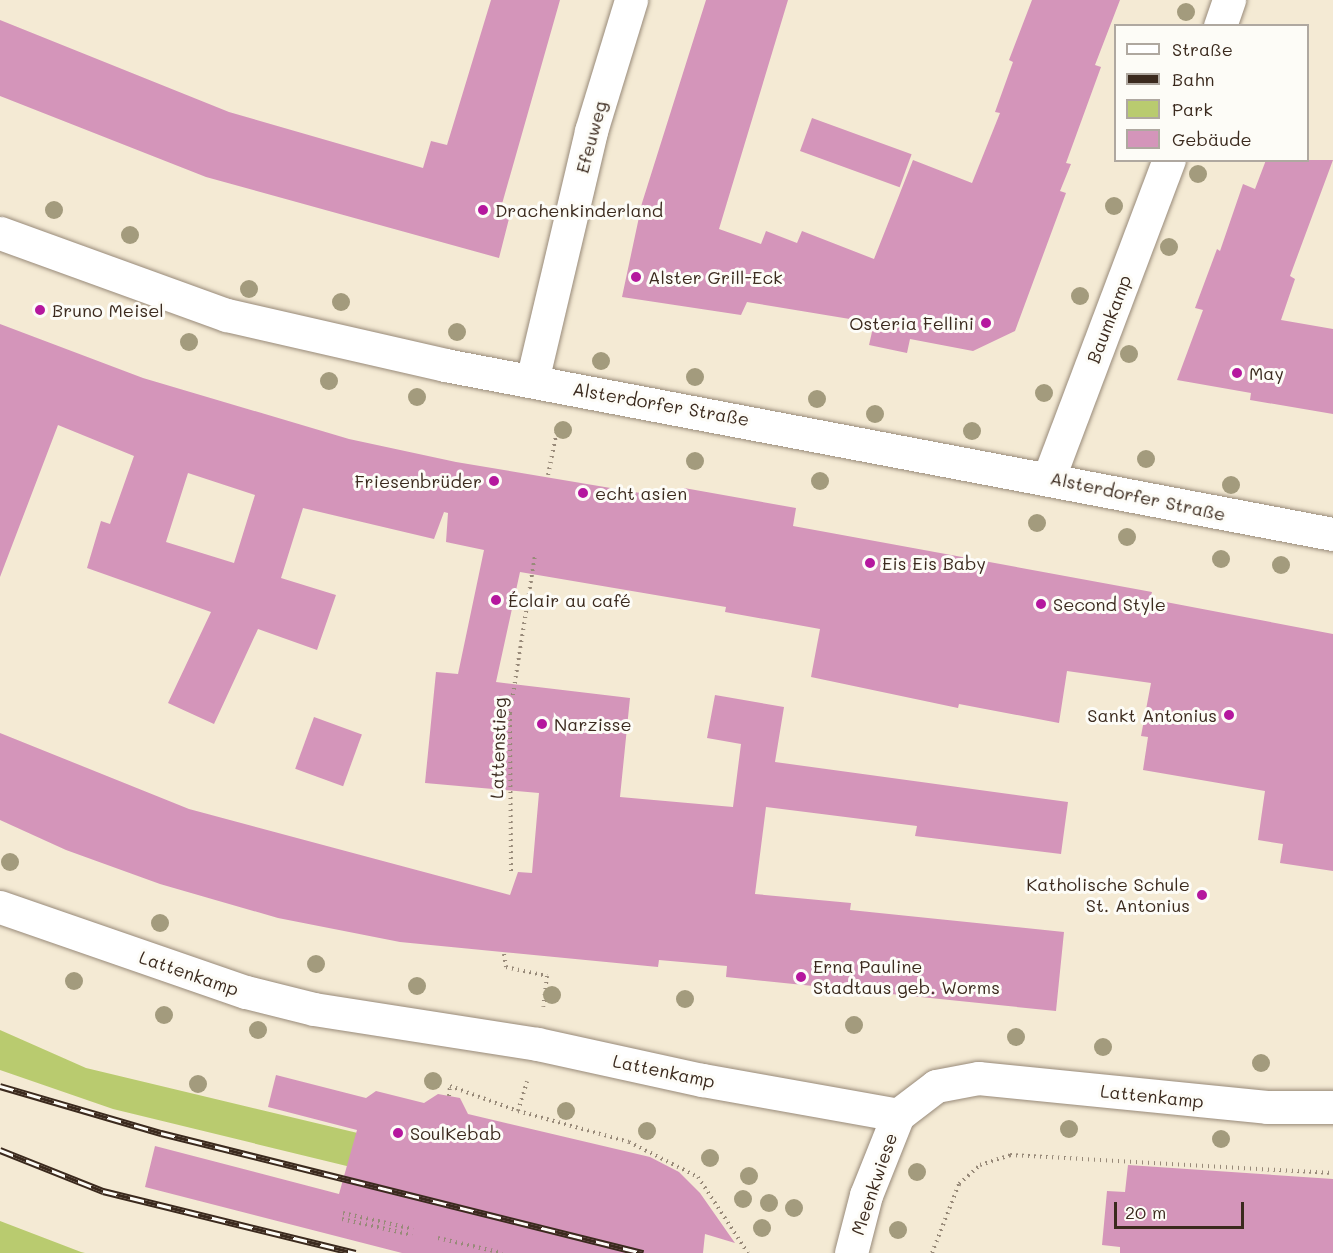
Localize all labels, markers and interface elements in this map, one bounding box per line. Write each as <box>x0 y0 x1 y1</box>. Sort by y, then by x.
legend <box>1114 24 1309 162</box>
text: Straße <box>1172 37 1233 61</box>
text: Bahn <box>1172 67 1215 91</box>
text: Park <box>1172 97 1213 121</box>
street label: Efeuweg <box>571 99 611 175</box>
text: Gebäude <box>1172 127 1252 151</box>
place label: Drachenkinderland <box>495 199 663 221</box>
marker: Drachenkinderland <box>476 203 490 217</box>
place label: Alster Grill-Eck <box>648 266 783 288</box>
marker: Alster Grill-Eck <box>629 270 643 284</box>
street label: Baumkamp <box>1082 272 1136 366</box>
place label: Bruno Meisel <box>52 299 164 321</box>
marker: Bruno Meisel <box>33 303 47 317</box>
place label: Osteria Fellini <box>849 312 974 334</box>
marker: Osteria Fellini <box>979 316 993 330</box>
place label: May <box>1249 362 1284 384</box>
marker: May <box>1230 366 1244 380</box>
street label: Alsterdorfer Straße <box>571 378 751 430</box>
street label: Alsterdorfer Straße <box>1048 467 1228 525</box>
place label: Friesenbrüder <box>354 470 482 492</box>
marker: Friesenbrüder <box>487 474 501 488</box>
place label: echt asien <box>595 482 687 504</box>
marker: echt asien <box>576 486 590 500</box>
place label: Eis Eis Baby <box>882 552 986 574</box>
marker: Eis Eis Baby <box>863 556 877 570</box>
place label: Éclair au café <box>508 589 631 611</box>
marker: Éclair au café <box>489 593 503 607</box>
place label: Second Style <box>1053 593 1166 615</box>
marker: Second Style <box>1034 597 1048 611</box>
street label: Lattenstieg <box>485 697 511 799</box>
place label: Sankt Antonius <box>1087 704 1217 726</box>
marker: Sankt Antonius <box>1222 708 1236 722</box>
place label: Narzisse <box>554 713 632 735</box>
marker: Narzisse <box>535 717 549 731</box>
place label: Katholische Schule St. Antonius <box>1026 874 1190 916</box>
marker: Katholische Schule St. Antonius <box>1195 888 1209 902</box>
street label: Lattenkamp <box>136 946 242 1000</box>
place label: Erna Pauline Stadtaus geb. Worms <box>813 956 1000 998</box>
marker: Erna Pauline Stadtaus geb. Worms <box>794 970 808 984</box>
street label: Lattenkamp <box>611 1050 717 1092</box>
street label: Lattenkamp <box>1099 1080 1205 1112</box>
place label: SoulKebab <box>410 1122 501 1144</box>
marker: SoulKebab <box>391 1126 405 1140</box>
street label: Meenkwiese <box>846 1130 902 1238</box>
scale bar <box>1117 1190 1248 1228</box>
text: 20 m <box>1125 1200 1166 1224</box>

